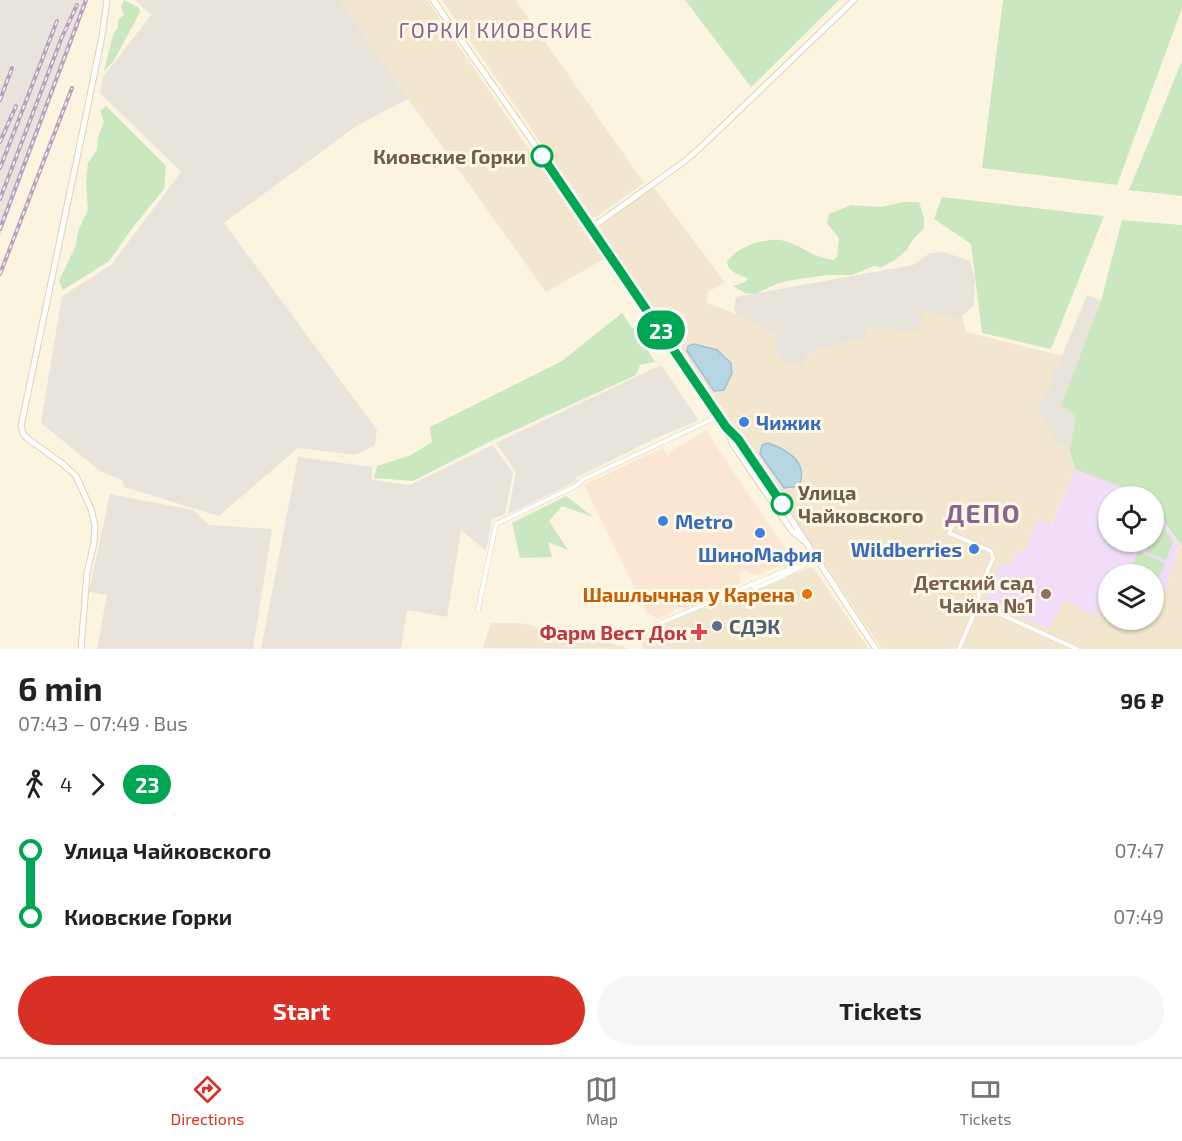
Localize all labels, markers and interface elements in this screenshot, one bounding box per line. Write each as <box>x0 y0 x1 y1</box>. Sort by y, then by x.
district label: ГОРКИ КИОВСКИЕ <box>399 17 593 42</box>
place label: Киовские Горки <box>373 144 526 168</box>
marker: Киовские Горки <box>531 145 553 167</box>
line badge: 23 <box>634 310 688 350</box>
text: 23 <box>649 318 673 343</box>
place label: Чижик <box>756 410 821 434</box>
marker: Чижик <box>737 415 751 429</box>
place label: Улица Чайковского <box>798 480 924 527</box>
map controls <box>1098 486 1164 630</box>
button: locate <box>1098 486 1164 552</box>
marker: Улица Чайковского <box>771 493 793 515</box>
district label: ДЕПО <box>945 497 1021 528</box>
place label: Metro <box>675 509 733 533</box>
marker: Metro <box>656 514 670 528</box>
marker: ШиноМафия <box>753 526 767 540</box>
place label: Wildberries <box>851 537 962 561</box>
place label: ШиноМафия <box>698 542 822 566</box>
marker: Wildberries <box>967 542 981 556</box>
button: layers <box>1098 564 1164 630</box>
place label: Детский сад Чайка №1 <box>913 570 1034 617</box>
place label: Шашлычная у Карена <box>582 582 795 606</box>
marker: Шашлычная у Карена <box>800 587 814 601</box>
marker: Детский сад Чайка №1 <box>1039 587 1053 601</box>
place label: СДЭК <box>729 614 780 638</box>
marker: СДЭК <box>710 619 724 633</box>
place label: Фарм Вест Док <box>540 620 687 644</box>
marker: Фарм Вест Док <box>692 625 706 639</box>
text: 6 min <box>18 668 103 708</box>
text: 96 ₽ <box>1120 687 1164 713</box>
text: 07:43 – 07:49 · Bus <box>18 711 188 735</box>
icon: walk <box>18 768 51 801</box>
icon: forward <box>81 768 114 801</box>
text: 4 <box>60 772 72 796</box>
text: 23 <box>135 772 159 797</box>
text: Улица Чайковского <box>64 837 271 863</box>
text: 07:47 <box>1114 838 1164 862</box>
text: Киовские Горки <box>64 903 232 929</box>
text: 07:49 <box>1113 904 1164 928</box>
button: Start <box>18 976 585 1045</box>
button: Tickets <box>597 976 1164 1045</box>
tab: Directions <box>171 1073 244 1128</box>
tab: Map <box>585 1073 618 1128</box>
tab: Tickets <box>960 1073 1011 1128</box>

